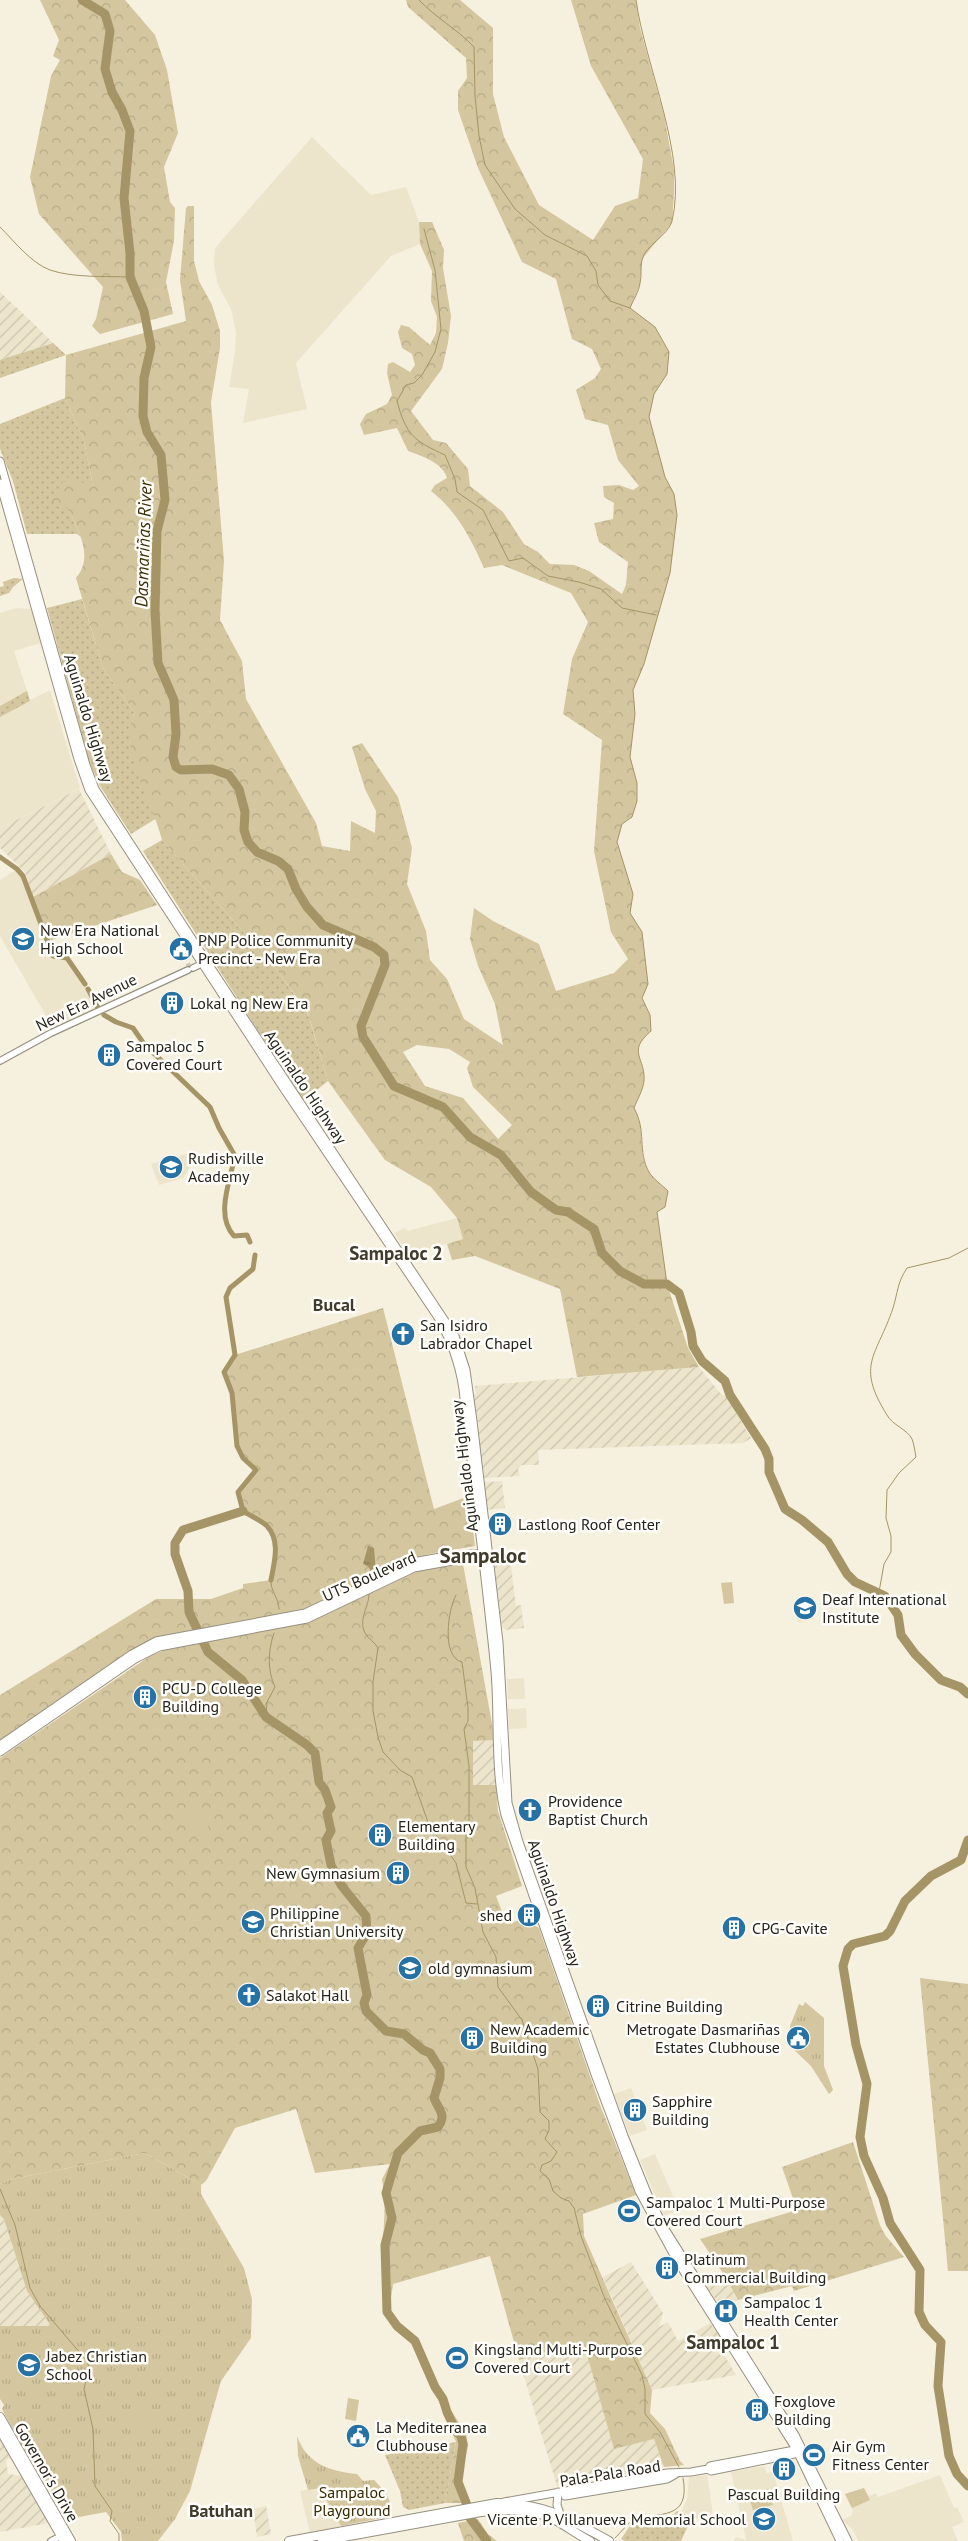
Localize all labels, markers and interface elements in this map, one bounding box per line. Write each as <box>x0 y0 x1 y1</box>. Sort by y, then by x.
water label: Dasmariñas River <box>129 479 157 608</box>
street label: Aguinaldo Highway <box>60 651 118 785</box>
place label: New Era National High School <box>40 920 159 958</box>
school or university icon: New Era National High School <box>10 926 36 952</box>
place label: PNP Police Community Precinct - New Era <box>198 930 354 968</box>
public building icon: PNP Police Community Precinct - New Era <box>168 936 194 962</box>
street label: New Era Avenue <box>32 969 140 1035</box>
building icon: Lokal ng New Era <box>159 990 185 1016</box>
place label: Lokal ng New Era <box>190 993 308 1013</box>
street label: Aguinaldo Highway <box>261 1026 352 1148</box>
place label: Sampaloc 5 Covered Court <box>126 1036 223 1074</box>
building icon: Sampaloc 5 Covered Court <box>96 1042 122 1068</box>
place label: Rudishville Academy <box>188 1148 264 1186</box>
school or university icon: Rudishville Academy <box>158 1154 184 1180</box>
district label: Sampaloc 2 <box>349 1241 443 1265</box>
district label: Bucal <box>313 1293 356 1316</box>
place label: San Isidro Labrador Chapel <box>420 1315 532 1353</box>
church icon: San Isidro Labrador Chapel <box>390 1321 416 1347</box>
street label: Aguinaldo Highway <box>446 1398 482 1533</box>
building icon: Lastlong Roof Center <box>487 1511 513 1537</box>
place label: Lastlong Roof Center <box>518 1514 661 1534</box>
district label: Sampaloc <box>440 1542 526 1569</box>
street label: UTS Boulevard <box>319 1546 419 1606</box>
place label: Deaf International Institute <box>822 1589 947 1627</box>
school or university icon: Deaf International Institute <box>792 1595 818 1621</box>
place label: PCU-D College Building <box>162 1678 262 1716</box>
building icon: PCU-D College Building <box>132 1684 158 1710</box>
place label: Providence Baptist Church <box>548 1791 648 1829</box>
church icon: Providence Baptist Church <box>517 1797 543 1823</box>
place label: Elementary Building <box>398 1816 476 1854</box>
building icon: Elementary Building <box>367 1822 393 1848</box>
street label: Aguinaldo Highway <box>524 1837 586 1970</box>
building icon: New Gymnasium <box>385 1860 411 1886</box>
place label: New Gymnasium <box>266 1863 380 1883</box>
building icon: shed <box>516 1902 542 1928</box>
place label: Philippine Christian University <box>270 1903 404 1941</box>
place label: shed <box>480 1905 512 1925</box>
school or university icon: Philippine Christian University <box>240 1909 266 1935</box>
building icon: CPG-Cavite <box>721 1915 747 1941</box>
place label: CPG-Cavite <box>752 1918 828 1938</box>
school or university icon: old gymnasium <box>397 1955 423 1981</box>
place label: old gymnasium <box>428 1958 533 1978</box>
church icon: Salakot Hall <box>236 1982 262 2008</box>
place label: Salakot Hall <box>266 1985 349 2005</box>
building icon: Citrine Building <box>585 1993 611 2019</box>
place label: Citrine Building <box>616 1996 723 2016</box>
place label: New Academic Building <box>490 2019 589 2057</box>
place label: Metrogate Dasmariñas Estates Clubhouse <box>626 2019 780 2057</box>
building icon: New Academic Building <box>459 2025 485 2051</box>
public building icon: Metrogate Dasmariñas Estates Clubhouse <box>785 2025 811 2051</box>
place label: Sapphire Building <box>652 2091 712 2129</box>
building icon: Sapphire Building <box>622 2097 648 2123</box>
place label: Sampaloc 1 Multi-Purpose Covered Court <box>646 2192 825 2230</box>
sports icon: Sampaloc 1 Multi-Purpose Covered Court <box>616 2198 642 2224</box>
place label: Platinum Commercial Building <box>684 2249 826 2287</box>
building icon: Platinum Commercial Building <box>654 2255 680 2281</box>
place label: Sampaloc 1 Health Center <box>744 2292 839 2330</box>
hospital icon: Sampaloc 1 Health Center <box>713 2298 739 2324</box>
district label: Sampaloc 1 <box>686 2330 780 2354</box>
place label: Kingsland Multi-Purpose Covered Court <box>474 2339 642 2377</box>
sports icon: Kingsland Multi-Purpose Covered Court <box>444 2345 470 2371</box>
place label: Jabez Christian School <box>45 2346 147 2384</box>
school or university icon: Jabez Christian School <box>16 2352 42 2378</box>
place label: Foxglove Building <box>774 2391 836 2429</box>
building icon: Foxglove Building <box>744 2397 770 2423</box>
place label: La Mediterranea Clubhouse <box>376 2417 487 2455</box>
street label: Governor's Drive <box>10 2419 84 2525</box>
public building icon: La Mediterranea Clubhouse <box>345 2423 371 2449</box>
place label: Air Gym Fitness Center <box>832 2436 929 2474</box>
sports icon: Air Gym Fitness Center <box>801 2442 827 2468</box>
street label: Pala-Pala Road <box>558 2455 662 2491</box>
building icon: Pascual Building <box>771 2456 797 2482</box>
park label: Sampaloc Playground <box>313 2482 391 2520</box>
place label: Pascual Building <box>728 2484 840 2504</box>
district label: Batuhan <box>189 2499 253 2522</box>
school or university icon: Vicente P. Villanueva Memorial School <box>751 2506 777 2532</box>
place label: Vicente P. Villanueva Memorial School <box>486 2509 746 2529</box>

